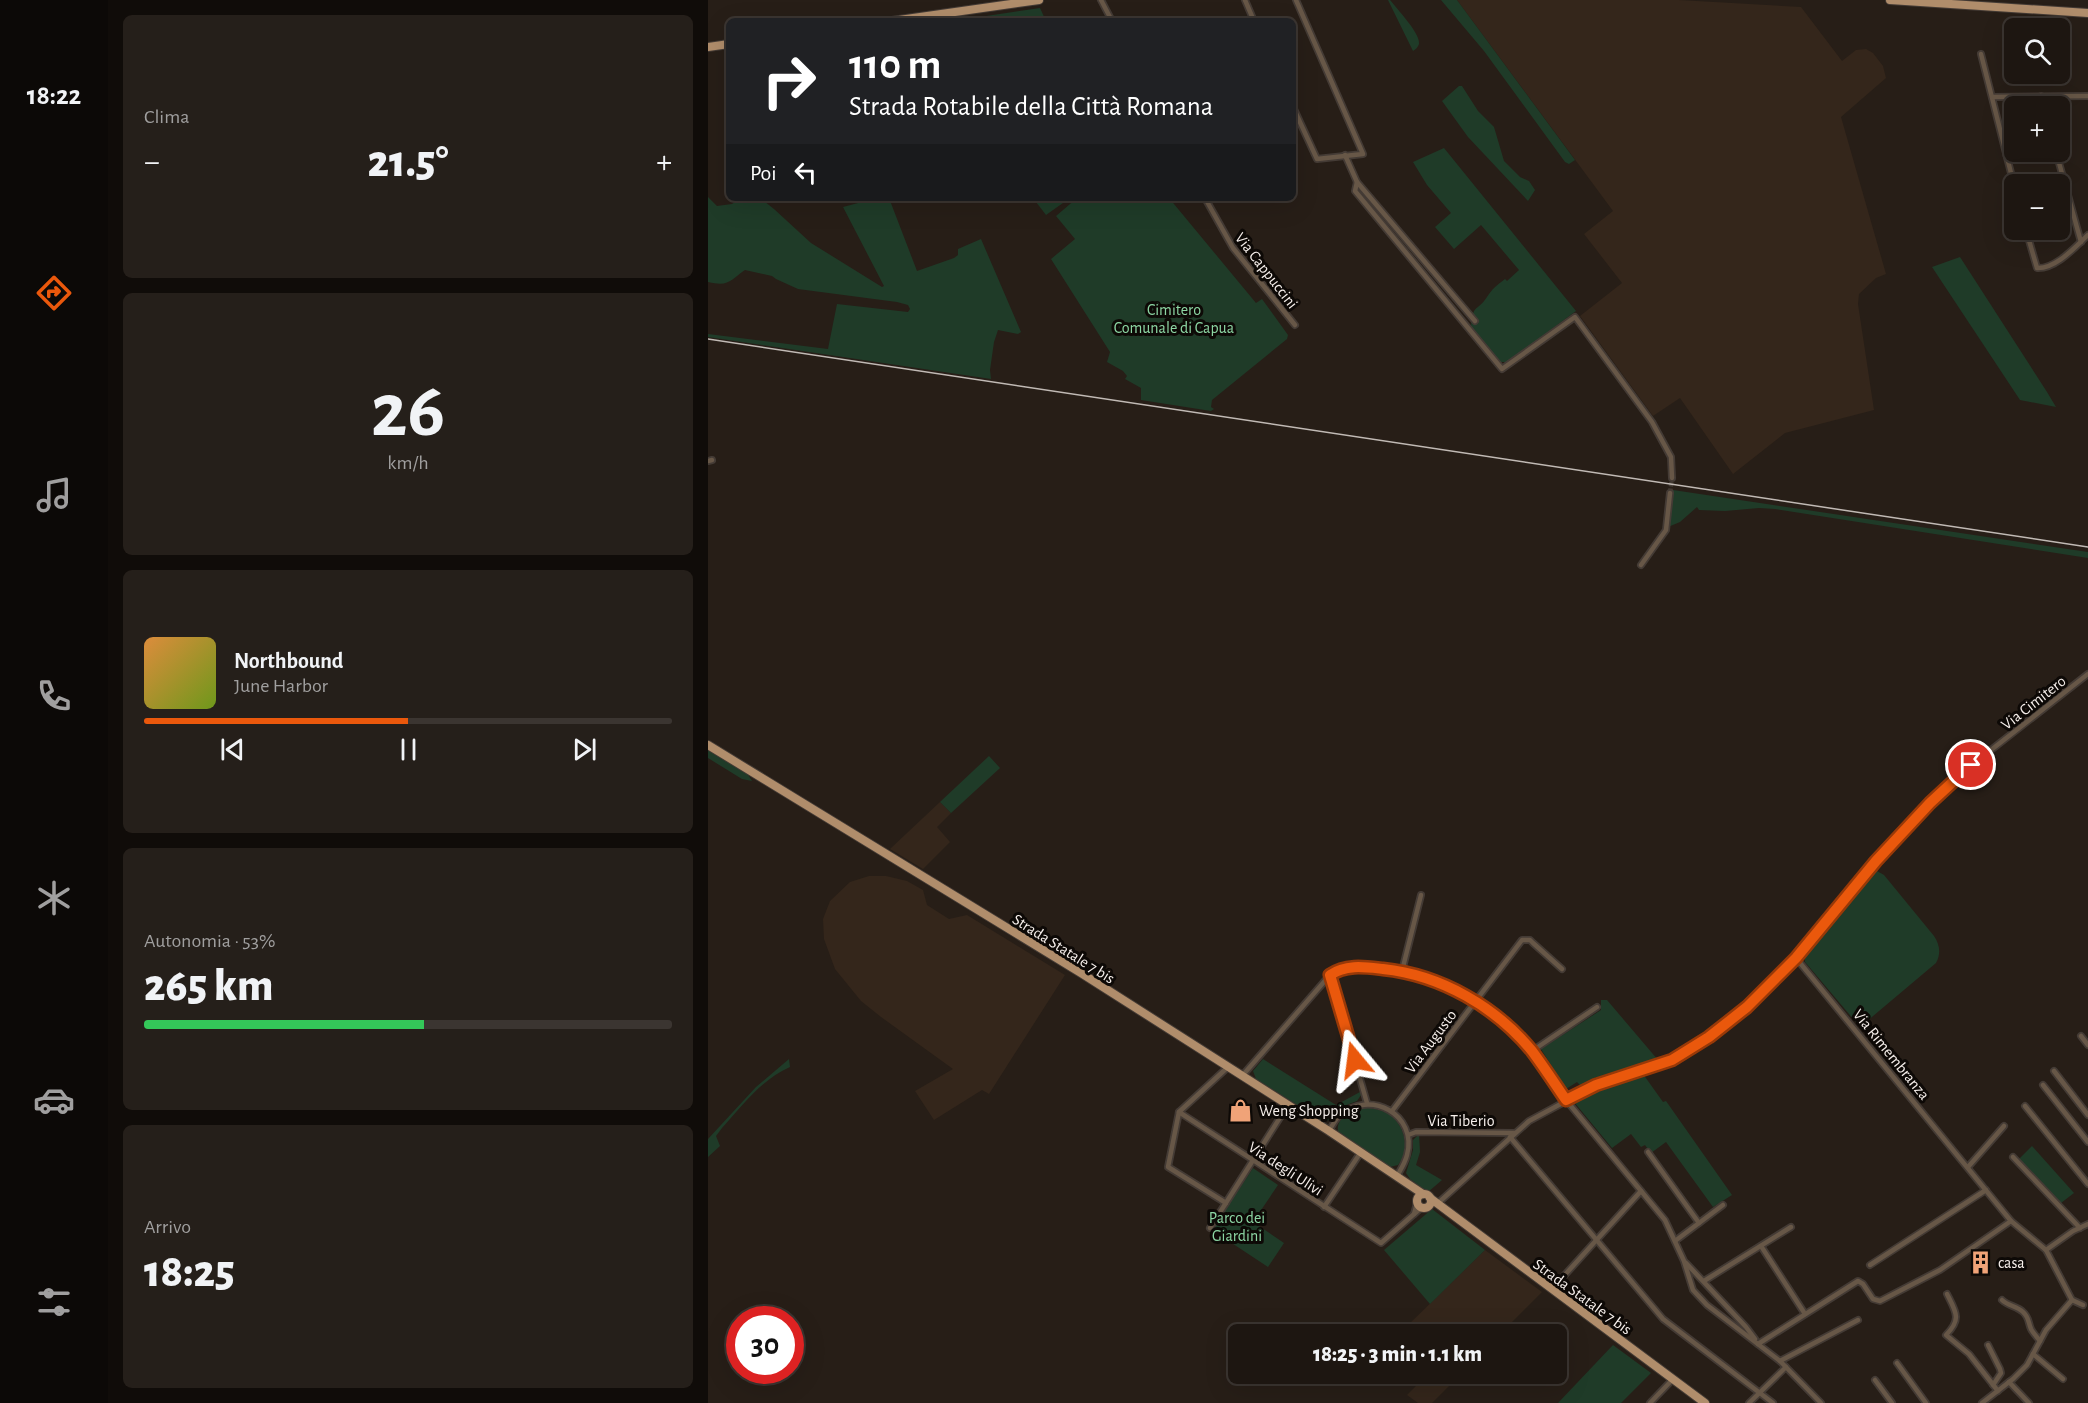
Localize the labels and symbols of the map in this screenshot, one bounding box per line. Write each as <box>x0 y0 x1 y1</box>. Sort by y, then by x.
street label: Via Cappuccini <box>1232 230 1301 312</box>
park label: Cimitero Comunale di Capua <box>1114 302 1234 336</box>
street label: Via Cimitero <box>1998 673 2069 733</box>
pin <box>1945 739 1996 790</box>
street label: Strada Statale 7 bis <box>1010 911 1117 987</box>
street label: Via Rimembranza <box>1850 1006 1932 1103</box>
street label: Via Augusto <box>1402 1007 1460 1076</box>
position arrow <box>1323 1028 1387 1092</box>
shop icon: Weng Shopping <box>1228 1097 1254 1123</box>
place label: Weng Shopping <box>1259 1103 1359 1119</box>
street label: Via Tiberio <box>1427 1113 1495 1129</box>
street label: Via degli Ulivi <box>1245 1139 1326 1199</box>
park label: Parco dei Giardini <box>1209 1210 1265 1244</box>
building icon: casa <box>1967 1249 1993 1275</box>
place label: casa <box>1998 1255 2025 1271</box>
street label: Strada Statale 7 bis <box>1530 1256 1635 1338</box>
speed limit sign: 30 <box>726 1306 804 1384</box>

